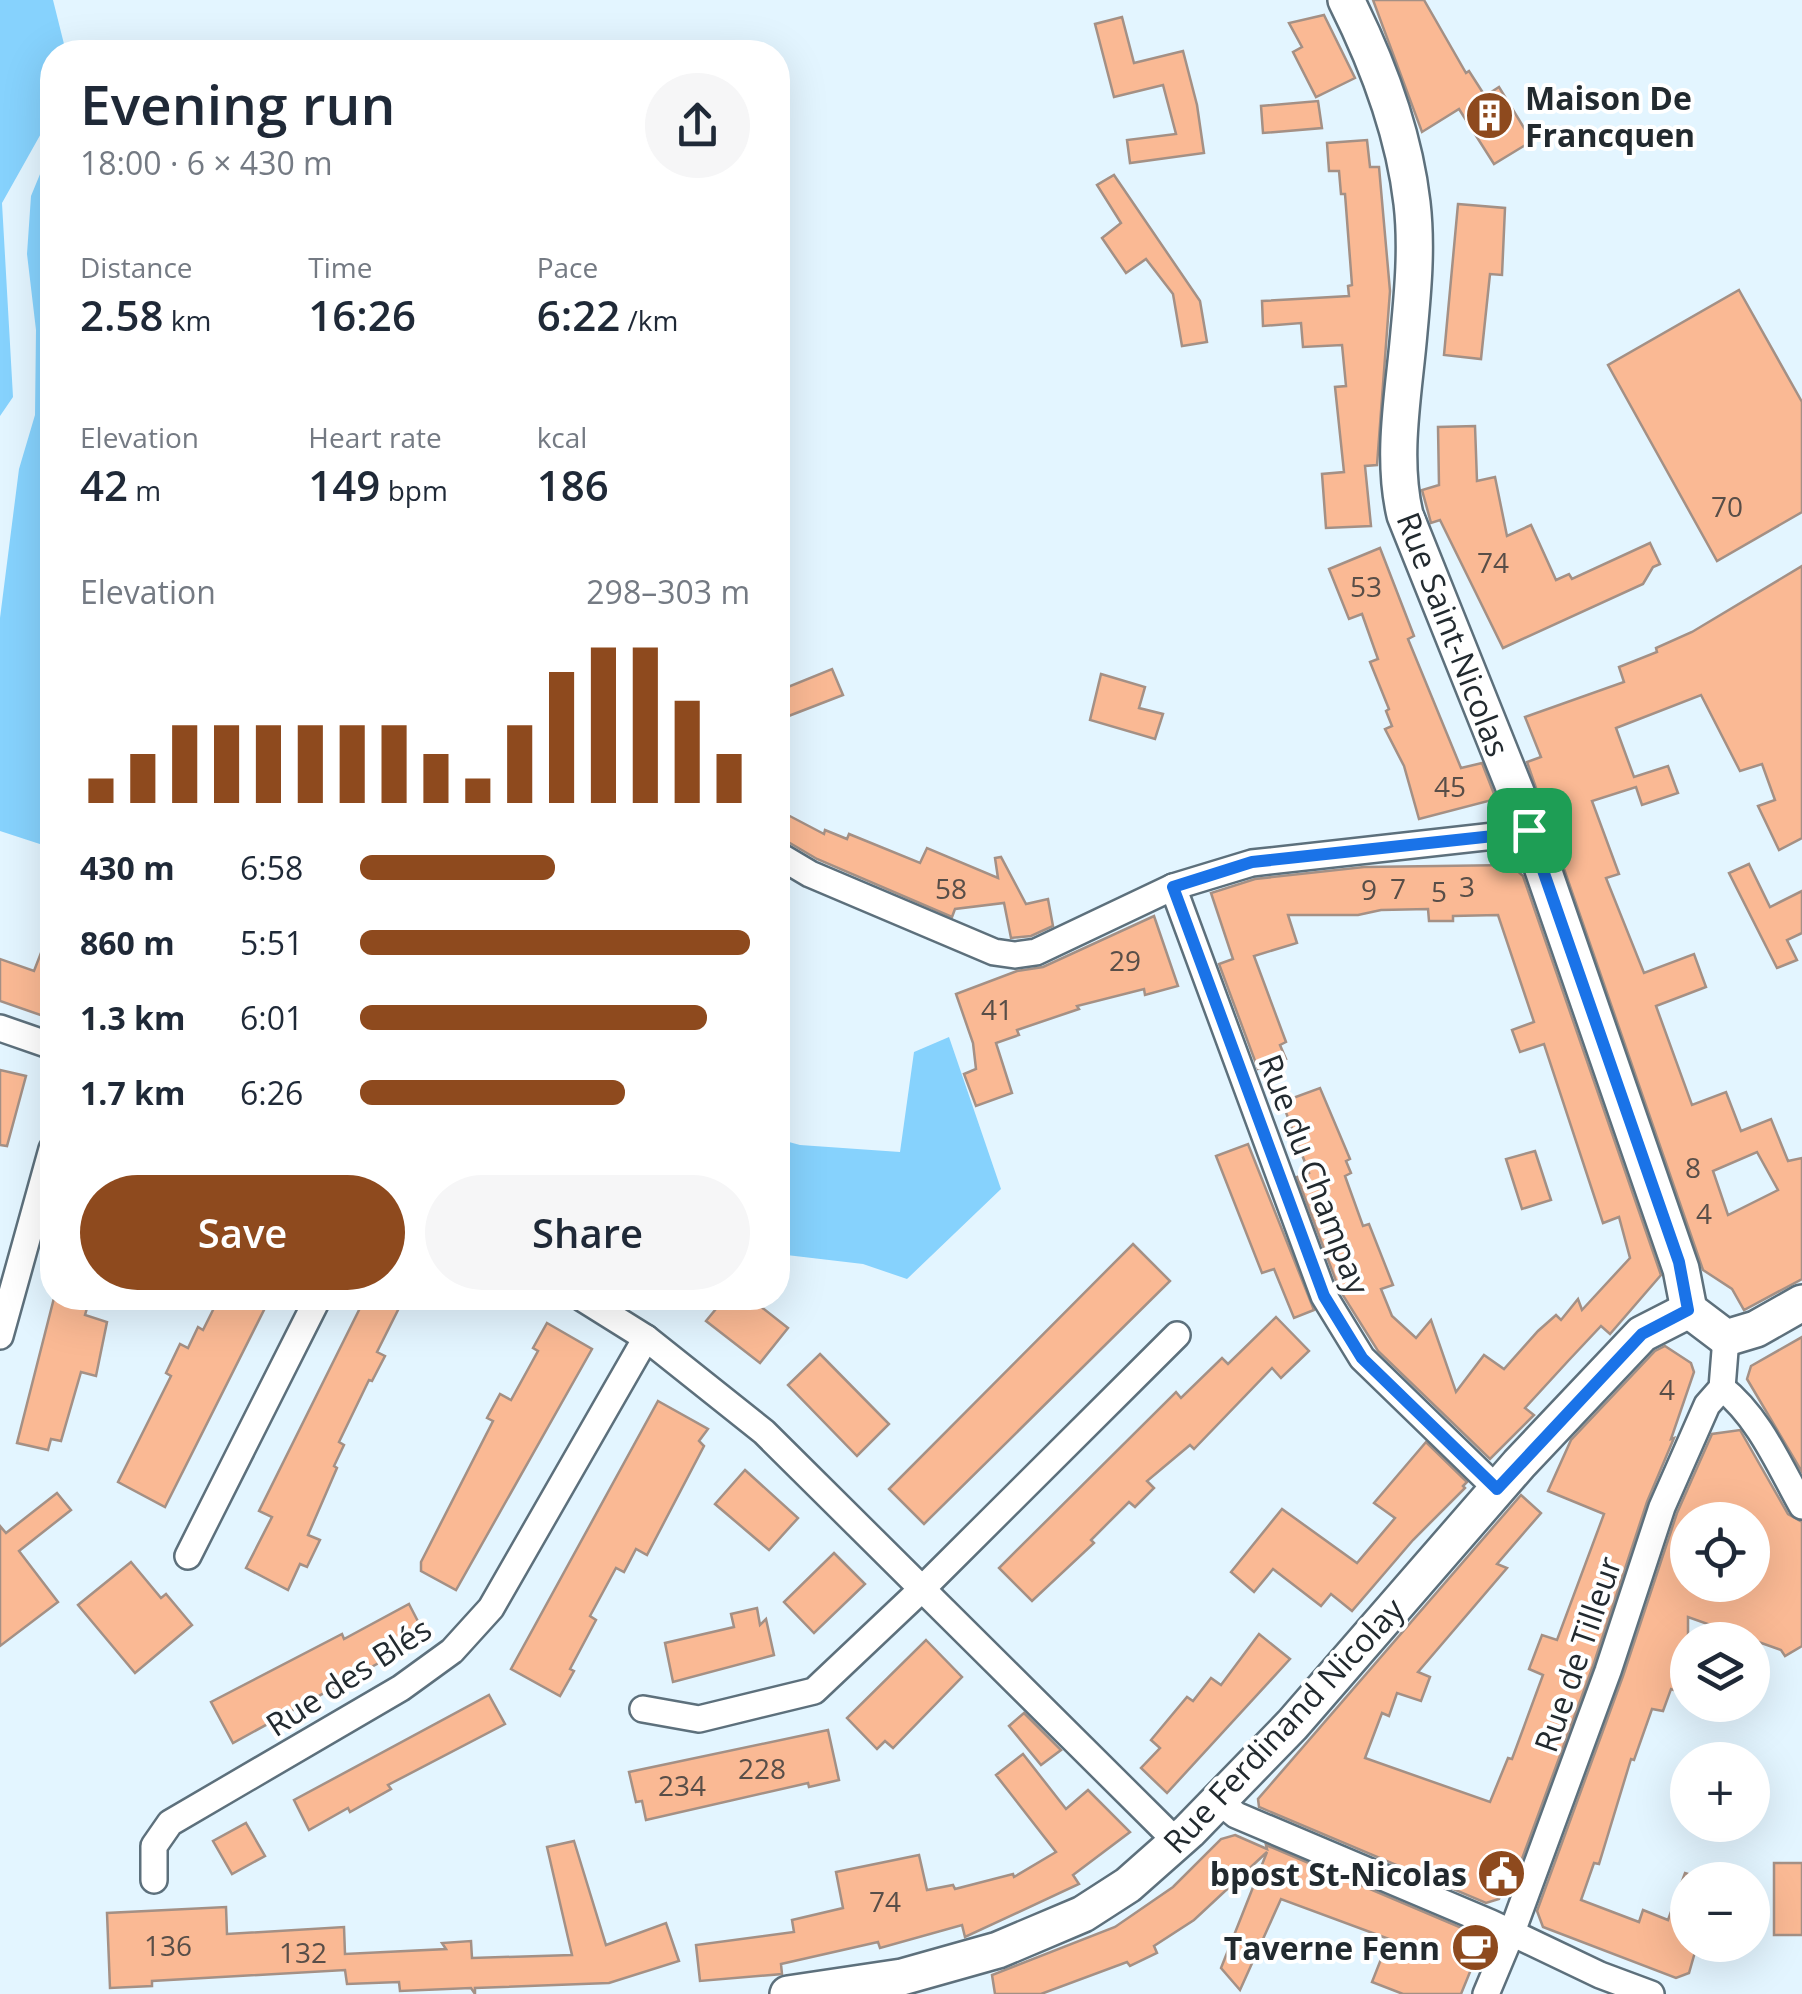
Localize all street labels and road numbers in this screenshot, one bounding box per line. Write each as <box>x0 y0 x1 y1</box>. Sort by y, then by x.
street label: Rue Saint-Nicolas <box>1388 506 1520 762</box>
street label: Rue du Champay <box>1249 1048 1381 1301</box>
street label: Rue de Tilleur <box>1523 1551 1631 1757</box>
street label: Rue Ferdinand Nicolay <box>1153 1587 1413 1862</box>
street label: Rue des Blés <box>257 1607 439 1745</box>

